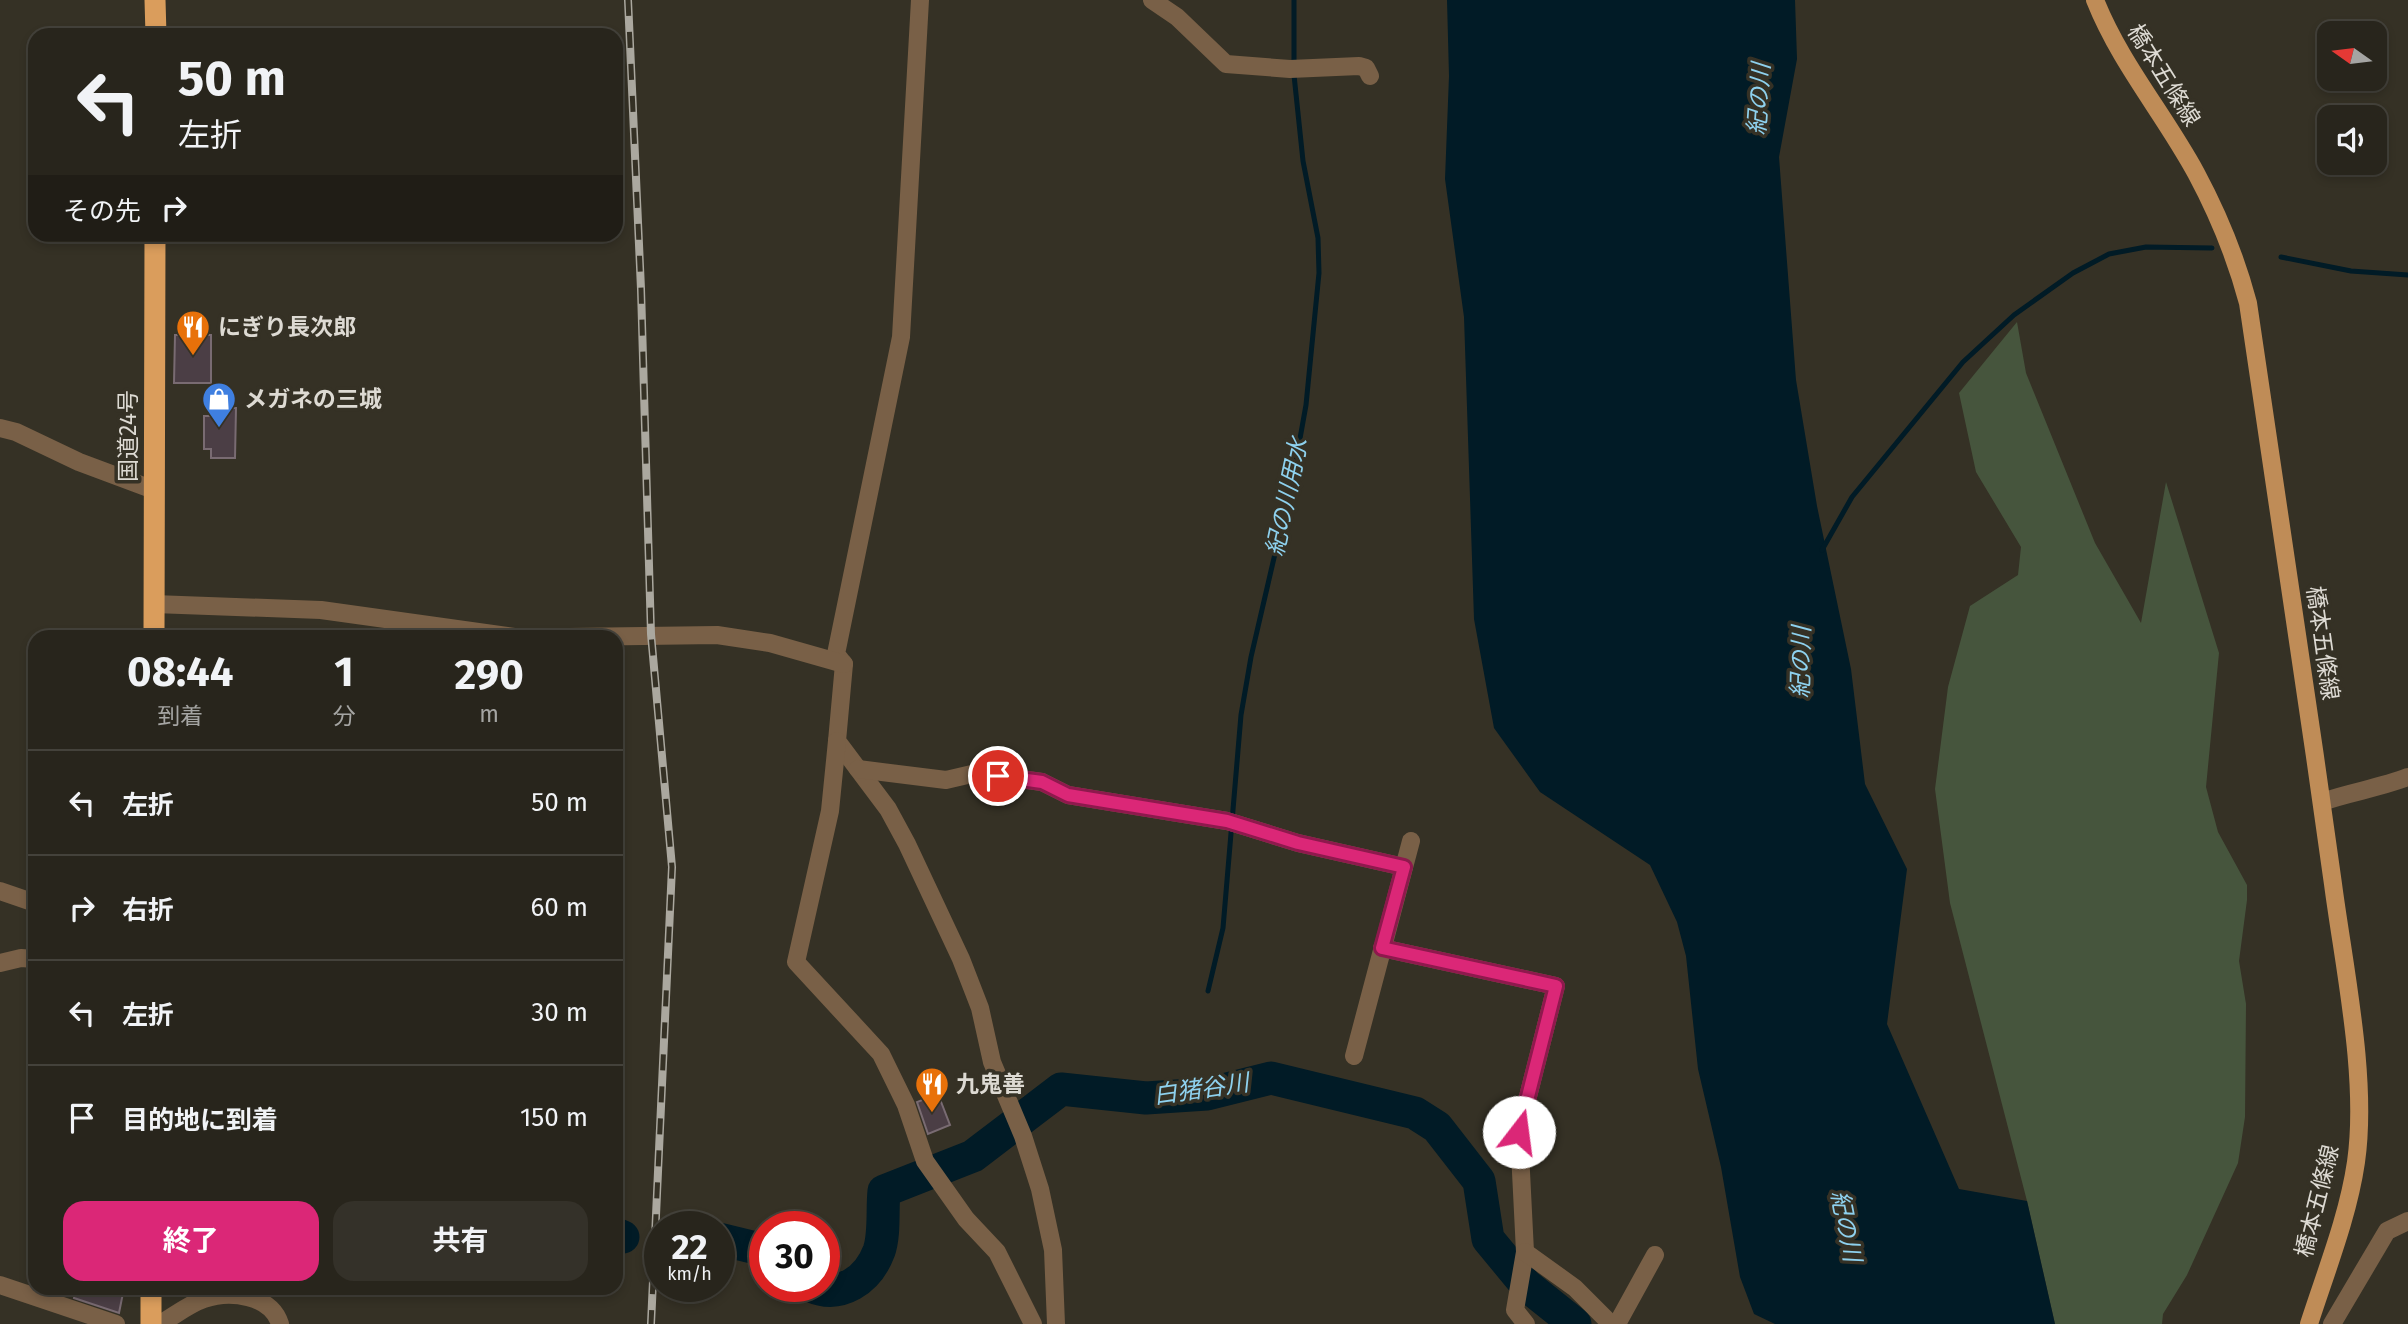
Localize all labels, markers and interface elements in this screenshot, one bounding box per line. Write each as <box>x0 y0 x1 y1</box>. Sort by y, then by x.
street label: 橋本五條線 <box>2122 19 2206 131</box>
north arrow <box>2317 21 2387 91</box>
map controls <box>2317 21 2387 175</box>
text: 50 m <box>178 49 286 108</box>
icon: left <box>63 56 154 147</box>
water label: 紀の川 <box>1743 59 1776 136</box>
button: sound <box>2317 105 2387 175</box>
text: 左折 <box>178 116 242 154</box>
icon: right <box>155 189 193 227</box>
text: その先 <box>63 196 141 227</box>
restaurant icon: にぎり長次郎 <box>174 308 212 357</box>
place label: にぎり長次郎 <box>218 313 356 341</box>
shop icon: メガネの三城 <box>200 380 238 429</box>
place label: メガネの三城 <box>244 385 382 413</box>
street label: 国道24号 <box>114 390 142 482</box>
water label: 紀の川用水 <box>1261 432 1314 559</box>
street label: 橋本五條線 <box>2301 584 2345 702</box>
water label: 紀の川 <box>1786 623 1816 698</box>
text: 08:44 <box>127 647 233 697</box>
text: 1 <box>334 647 354 697</box>
text: 290 <box>455 650 524 700</box>
text: m <box>479 700 499 728</box>
text: 到着 <box>157 702 203 730</box>
text: 分 <box>332 702 355 730</box>
pin <box>968 746 1028 806</box>
icon: arrive <box>979 757 1017 795</box>
icon: left <box>63 784 101 822</box>
text: 50 m <box>531 787 588 818</box>
text: 左折 <box>122 790 174 821</box>
icon: right <box>63 889 101 927</box>
text: 60 m <box>530 892 588 923</box>
text: 右折 <box>122 895 174 926</box>
icon: left <box>63 994 101 1032</box>
text: 30 m <box>531 997 588 1028</box>
text: 左折 <box>122 1000 174 1031</box>
restaurant icon: 九鬼善 <box>913 1065 951 1114</box>
water label: 白猪谷川 <box>1152 1068 1253 1110</box>
place label: 九鬼善 <box>956 1070 1025 1098</box>
position arrow <box>1482 1095 1556 1169</box>
icon: arrive <box>63 1099 101 1137</box>
text: 150 m <box>520 1102 588 1133</box>
text: 目的地に到着 <box>122 1105 278 1136</box>
street label: 橋本五條線 <box>2290 1142 2344 1260</box>
water label: 紀の川 <box>1825 1188 1867 1267</box>
button: 終了 <box>63 1201 319 1281</box>
button: 共有 <box>333 1201 588 1281</box>
speed limit sign: 30 <box>749 1211 840 1302</box>
text: 22 <box>671 1226 708 1268</box>
text: km/h <box>667 1263 712 1285</box>

